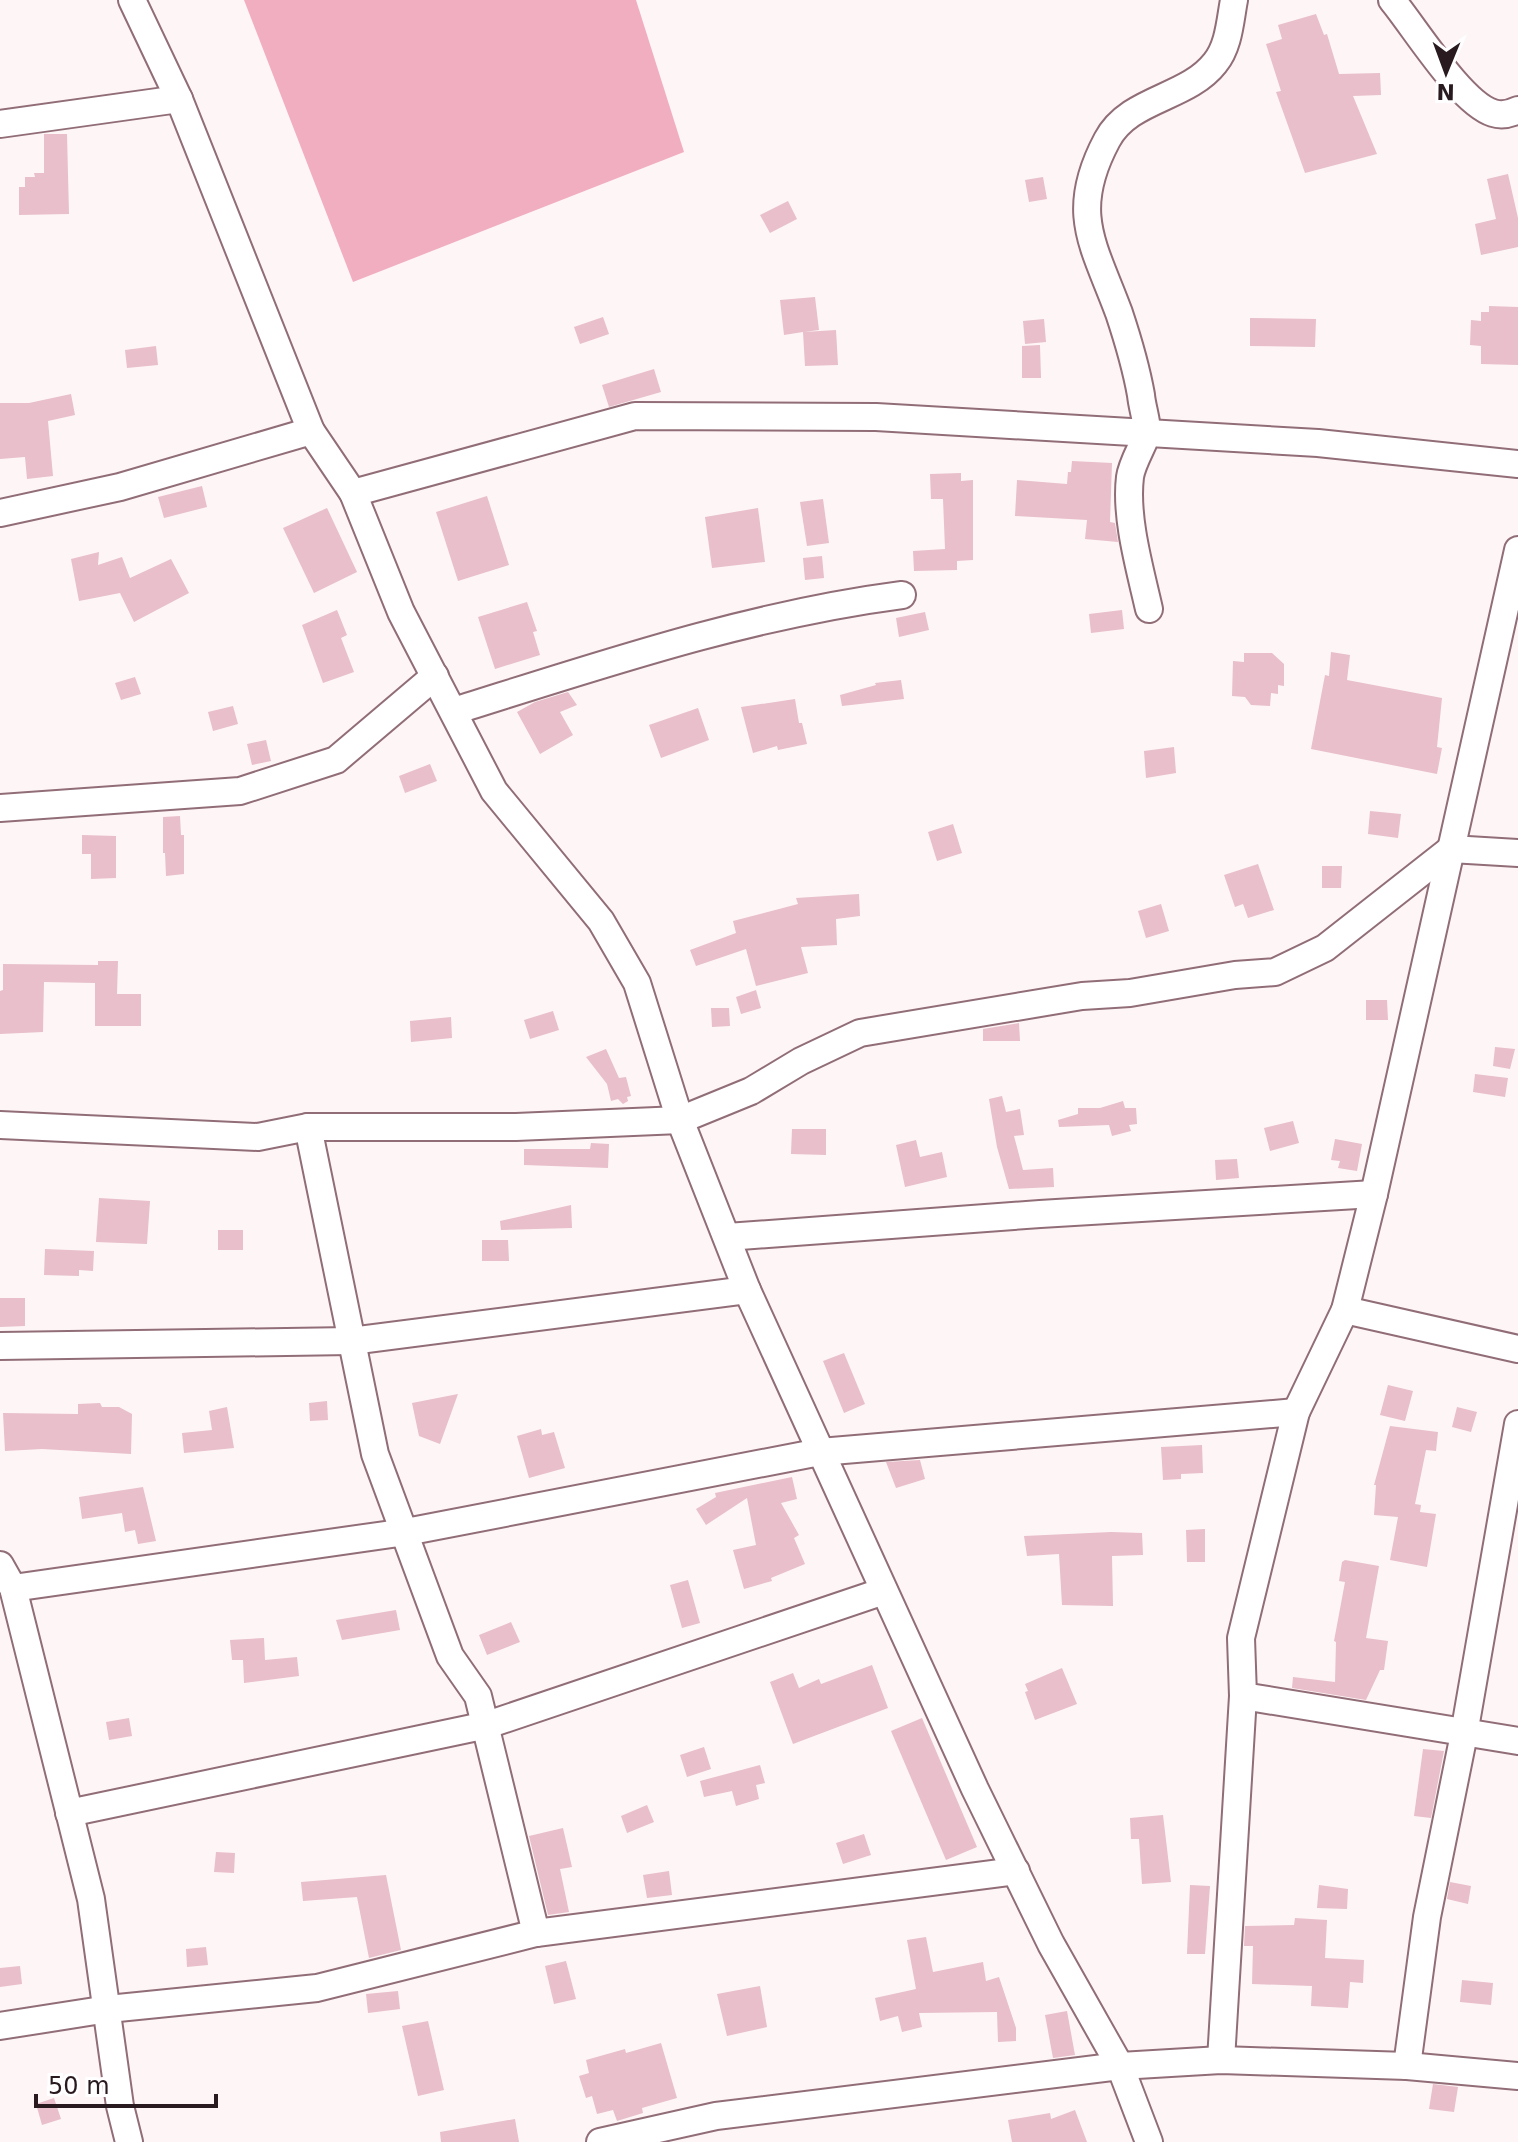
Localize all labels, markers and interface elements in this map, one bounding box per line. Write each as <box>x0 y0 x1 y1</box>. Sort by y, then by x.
north arrow <box>1406 32 1486 112</box>
text: N <box>1436 79 1455 104</box>
scale bar <box>36 2058 216 2108</box>
text: 50 m <box>48 2072 110 2100</box>

